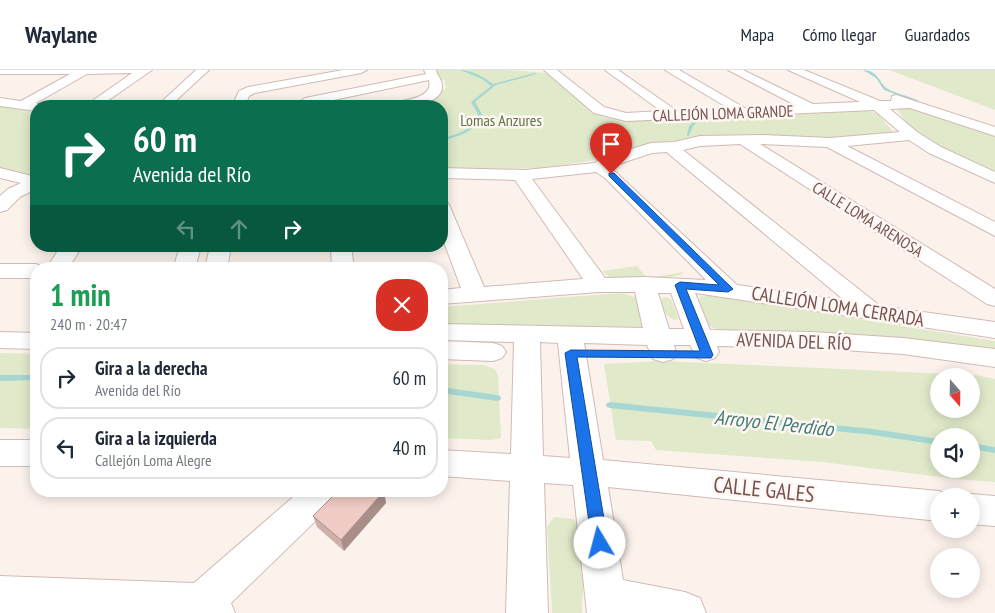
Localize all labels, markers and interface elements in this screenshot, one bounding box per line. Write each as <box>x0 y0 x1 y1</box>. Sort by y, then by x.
text: Waylane <box>25 19 98 50</box>
text: Mapa <box>740 23 774 46</box>
text: Cómo llegar <box>802 23 877 46</box>
text: Guardados <box>905 23 970 46</box>
street label: CALLEJÓN LOMA GRANDE <box>652 101 794 125</box>
park label: Lomas Anzures <box>460 110 542 130</box>
text: 60 m <box>133 116 197 162</box>
icon: right <box>50 120 115 185</box>
pin <box>590 123 632 174</box>
icon: arrive <box>597 130 625 158</box>
text: Avenida del Río <box>133 160 251 188</box>
street label: CALLE LOMA ARENOSA <box>809 177 927 261</box>
icon: left <box>172 215 200 243</box>
icon: ahead <box>225 215 253 243</box>
icon: right <box>278 215 306 243</box>
text: 1 min <box>50 275 111 314</box>
button: close <box>376 279 428 331</box>
street label: CALLEJÓN LOMA CERRADA <box>750 281 926 331</box>
text: 240 m · 20:47 <box>50 314 128 334</box>
street label: AVENIDA DEL RÍO <box>736 327 852 355</box>
text: Gira a la derecha <box>95 356 208 380</box>
icon: right <box>52 364 80 392</box>
text: 60 m <box>393 366 426 390</box>
north arrow <box>930 368 980 418</box>
map controls <box>930 368 980 598</box>
text: Avenida del Río <box>95 380 181 400</box>
water label: Arroyo El Perdido <box>713 404 836 442</box>
text: Gira a la izquierda <box>95 426 217 450</box>
button: sound <box>930 428 980 478</box>
icon: left <box>52 434 80 462</box>
text: 40 m <box>393 436 426 460</box>
text: Callejón Loma Alegre <box>95 450 212 470</box>
street label: CALLE GALES <box>712 470 816 508</box>
button: + <box>930 488 980 538</box>
position arrow <box>573 516 625 568</box>
button: − <box>930 548 980 598</box>

